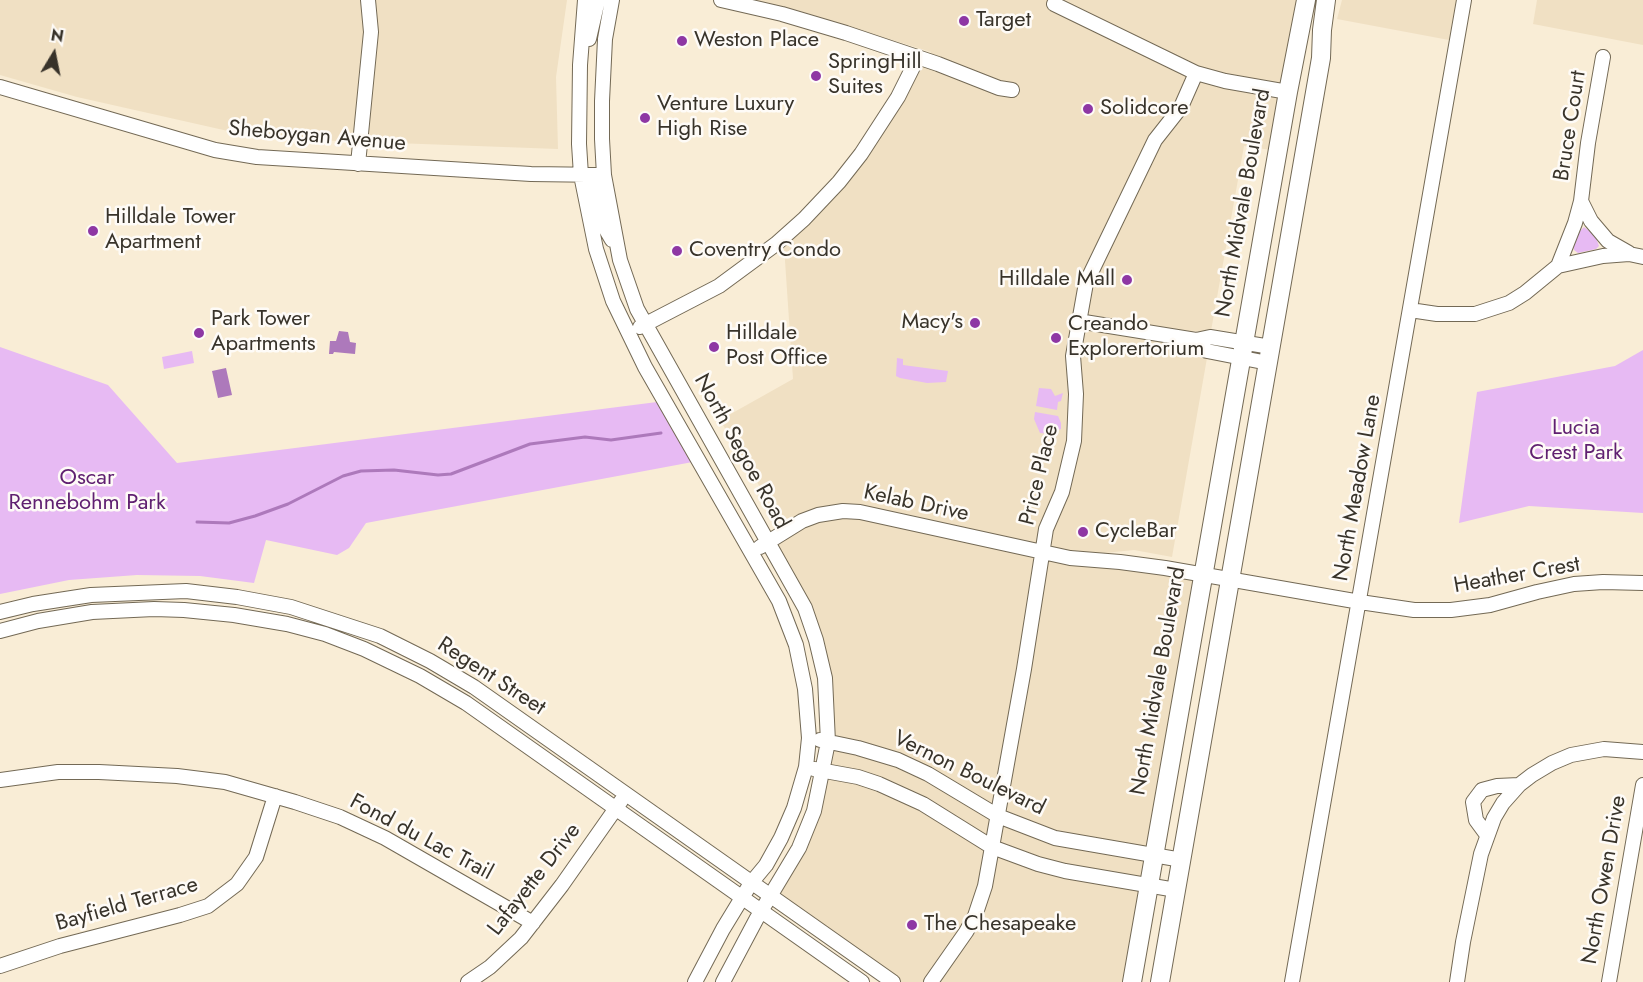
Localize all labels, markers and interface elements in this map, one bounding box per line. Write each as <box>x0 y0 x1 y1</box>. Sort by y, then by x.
place label: Target <box>976 8 1031 34</box>
marker: Target <box>957 14 971 28</box>
text: N <box>49 23 65 48</box>
north arrow <box>24 24 84 84</box>
place label: Weston Place <box>694 28 819 54</box>
marker: Weston Place <box>675 34 689 48</box>
place label: SpringHill Suites <box>828 50 922 101</box>
marker: SpringHill Suites <box>809 69 823 83</box>
street label: Bruce Court <box>1549 69 1593 183</box>
street label: North Midvale Boulevard <box>1211 87 1277 319</box>
place label: Venture Luxury High Rise <box>657 92 794 144</box>
place label: Solidcore <box>1100 96 1188 122</box>
marker: Solidcore <box>1081 102 1095 116</box>
marker: Venture Luxury High Rise <box>638 111 652 125</box>
street label: Sheboygan Avenue <box>227 116 407 158</box>
place label: Hilldale Tower Apartment <box>105 205 236 256</box>
marker: Hilldale Tower Apartment <box>86 224 100 238</box>
place label: Coventry Condo <box>689 238 841 264</box>
marker: Coventry Condo <box>670 244 684 258</box>
place label: Hilldale Mall <box>999 267 1115 293</box>
marker: Hilldale Mall <box>1120 273 1134 287</box>
place label: Park Tower Apartments <box>211 307 316 358</box>
place label: Macy's <box>901 310 963 336</box>
place label: Creando Explorertorium <box>1068 312 1204 364</box>
marker: Macy's <box>968 316 982 330</box>
place label: Hilldale Post Office <box>726 321 828 372</box>
marker: Park Tower Apartments <box>192 326 206 340</box>
marker: Creando Explorertorium <box>1049 331 1063 345</box>
marker: Hilldale Post Office <box>707 340 721 354</box>
street label: North Segoe Road <box>687 370 795 534</box>
street label: North Meadow Lane <box>1329 393 1387 583</box>
park label: Lucia Crest Park <box>1529 416 1623 468</box>
street label: Price Place <box>1015 422 1065 528</box>
park label: Oscar Rennebohm Park <box>8 466 166 518</box>
street label: Kelab Drive <box>861 480 971 528</box>
place label: CycleBar <box>1095 519 1177 545</box>
marker: CycleBar <box>1076 525 1090 539</box>
street label: Heather Crest <box>1452 552 1582 600</box>
street label: North Midvale Boulevard <box>1126 565 1192 797</box>
street label: Regent Street <box>432 632 550 722</box>
street label: Vernon Boulevard <box>889 726 1049 822</box>
street label: Fond du Lac Trail <box>345 789 497 887</box>
street label: North Owen Drive <box>1577 794 1633 966</box>
street label: Lafayette Drive <box>483 819 587 941</box>
street label: Bayfield Terrace <box>53 872 201 938</box>
place label: The Chesapeake <box>924 912 1076 938</box>
marker: The Chesapeake <box>905 918 919 932</box>

